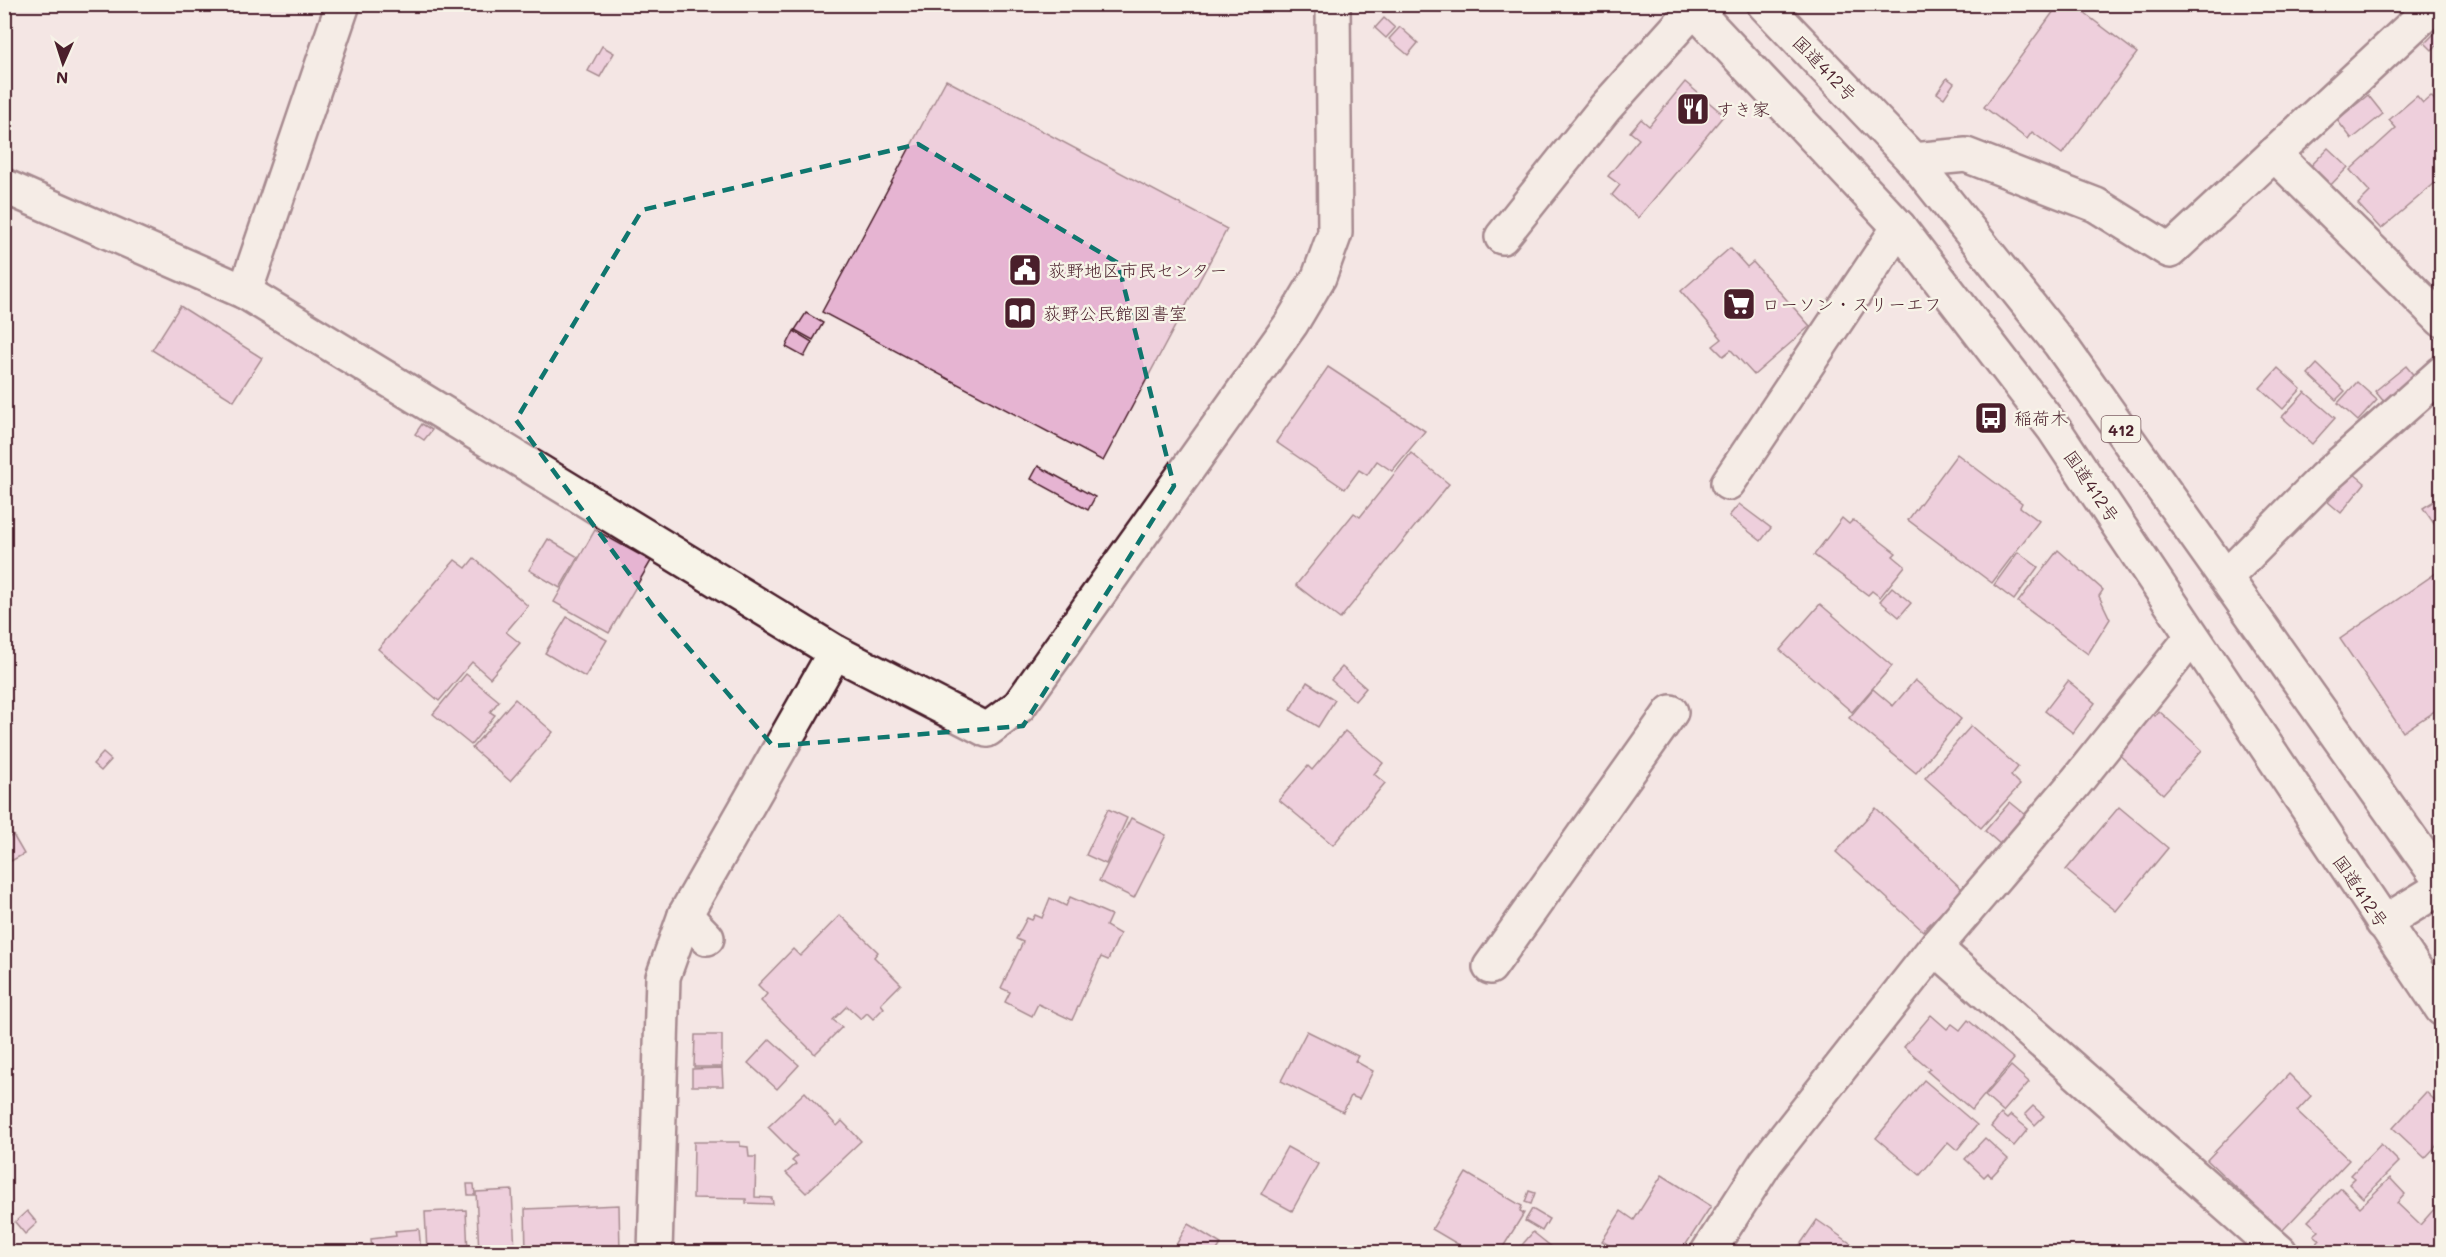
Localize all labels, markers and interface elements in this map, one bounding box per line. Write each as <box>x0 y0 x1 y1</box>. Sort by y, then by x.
street label: 国道412号 <box>1788 30 1862 106</box>
north arrow <box>33 33 93 93</box>
text: N <box>56 68 69 89</box>
restaurant icon: すき家 <box>1675 91 1711 127</box>
place label: すき家 <box>1716 97 1770 121</box>
public building icon: 荻野地区市民センター <box>1007 252 1043 288</box>
place label: 荻野地区市民センター <box>1048 258 1227 282</box>
supermarket icon: ローソン・スリーエフ <box>1721 286 1757 322</box>
place label: ローソン・スリーエフ <box>1762 292 1942 316</box>
library icon: 荻野公民館図書室 <box>1002 295 1038 331</box>
place label: 荻野公民館図書室 <box>1043 301 1187 325</box>
bus stop icon: 稲荷木 <box>1973 400 2009 436</box>
place label: 稲荷木 <box>2014 406 2068 430</box>
road number: 412 <box>2102 416 2140 442</box>
street label: 国道412号 <box>2059 445 2125 527</box>
street label: 国道412号 <box>2328 850 2394 932</box>

